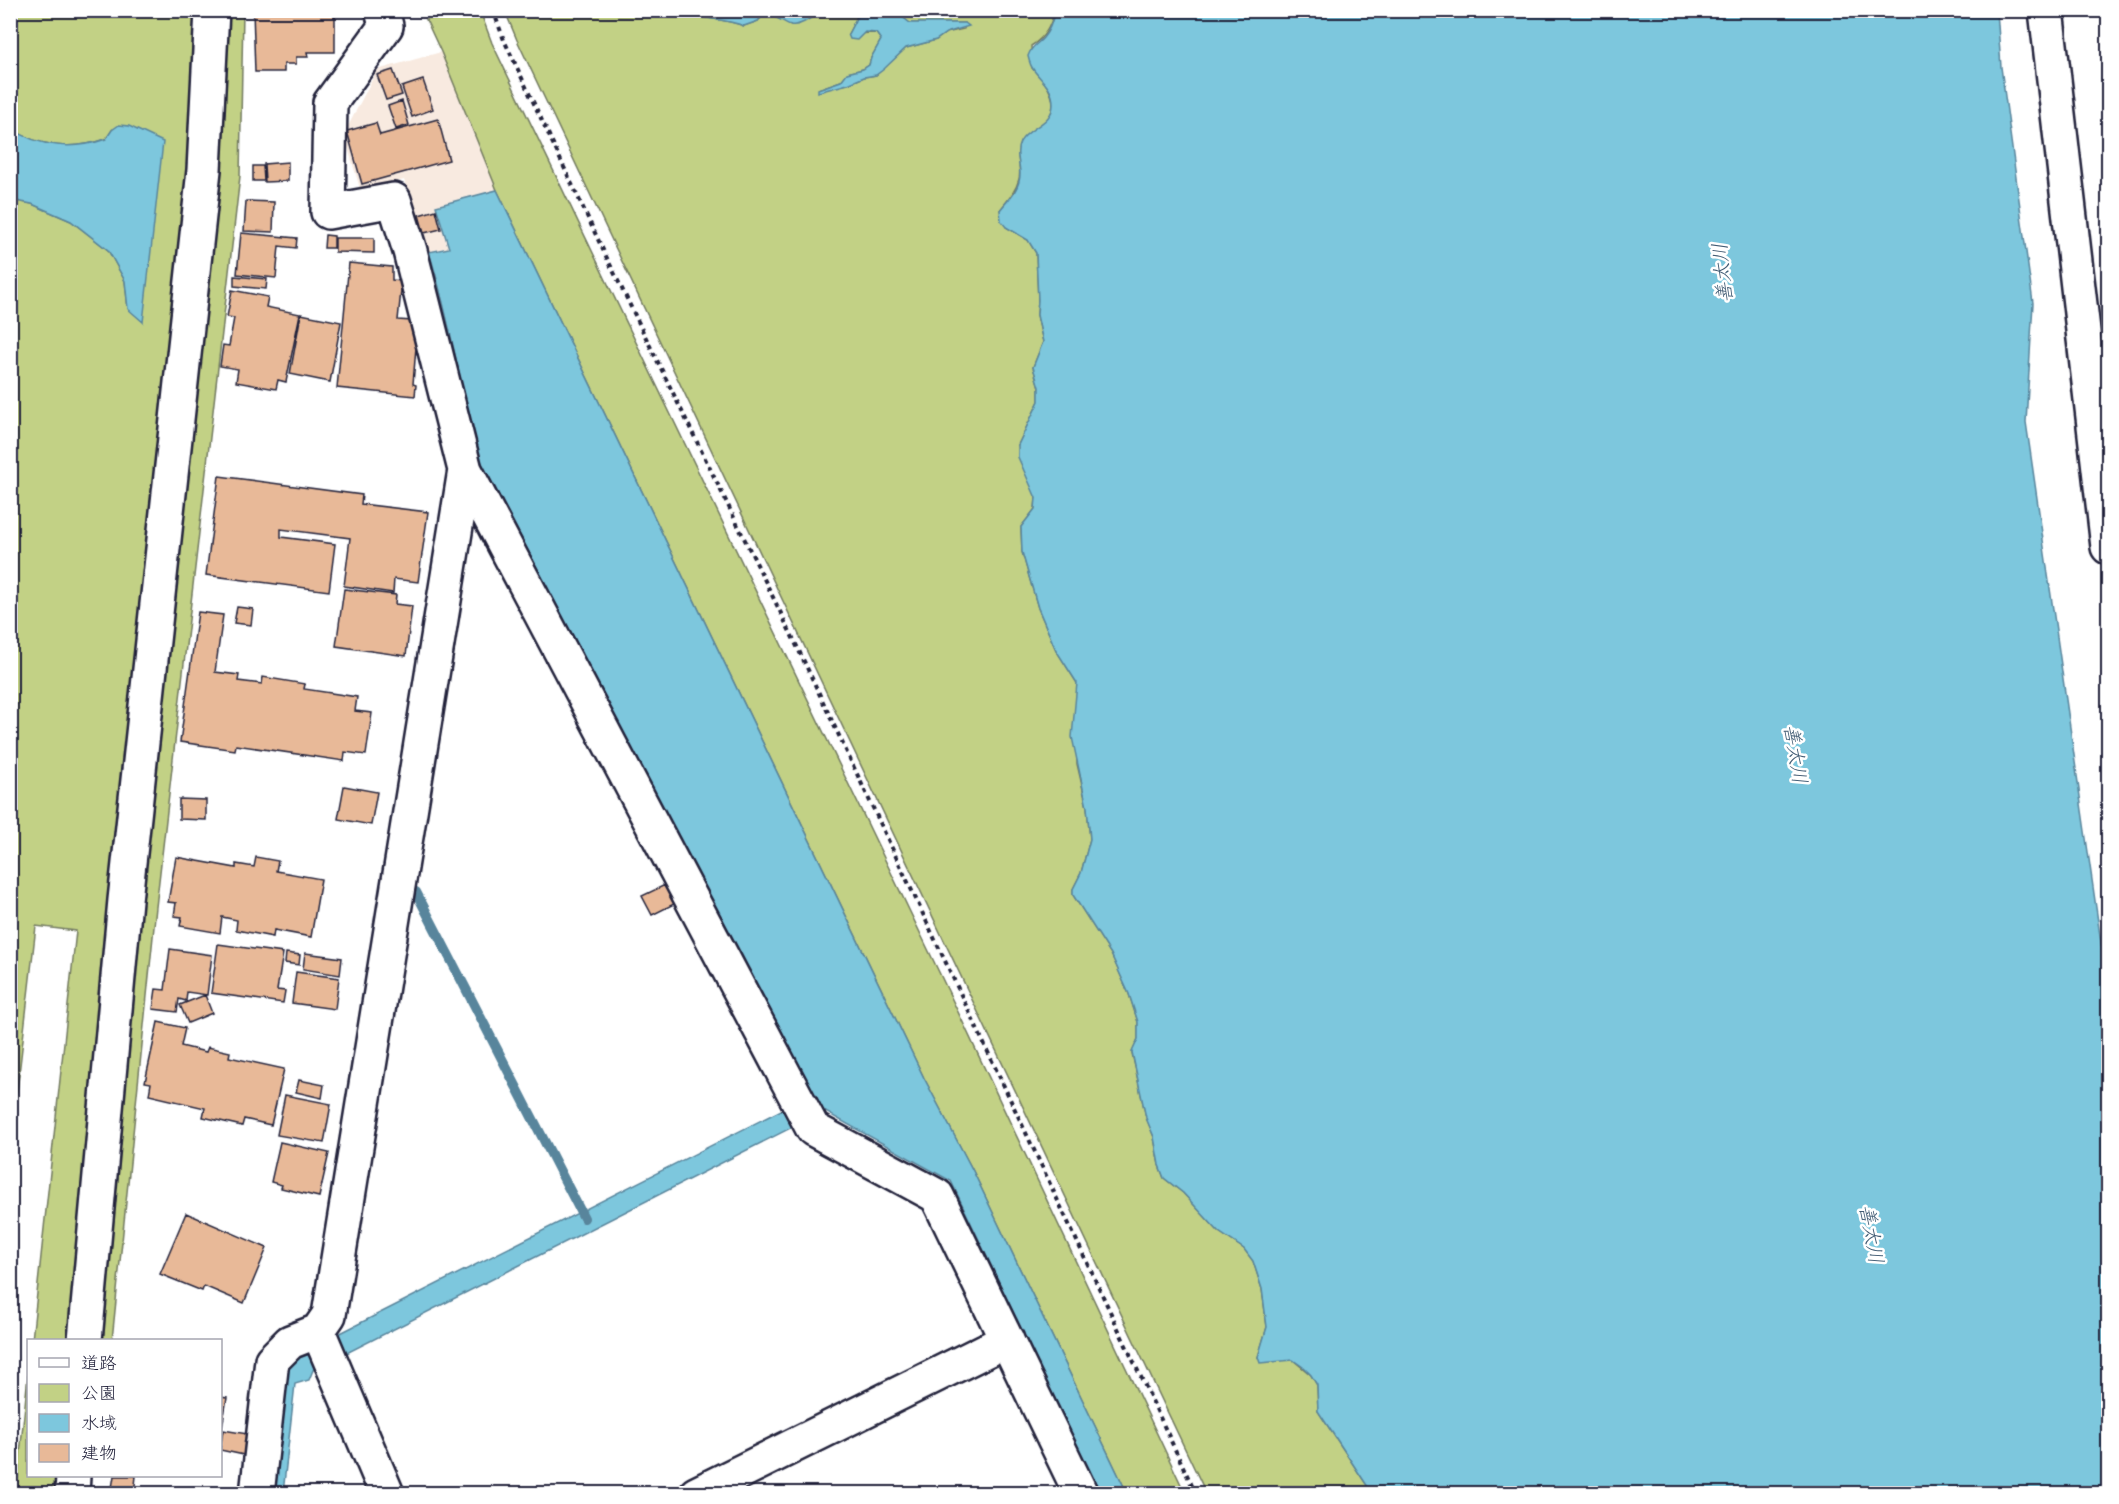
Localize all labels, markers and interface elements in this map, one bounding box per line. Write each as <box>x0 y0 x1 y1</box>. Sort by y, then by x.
water label: 善太川 <box>1708 241 1742 304</box>
water label: 善太川 <box>1775 723 1812 786</box>
water label: 善太川 <box>1850 1203 1888 1266</box>
legend <box>27 1339 222 1477</box>
text: 道路 <box>81 1353 117 1378</box>
text: 公園 <box>81 1383 117 1408</box>
text: 水域 <box>81 1413 117 1438</box>
text: 建物 <box>81 1443 117 1468</box>

